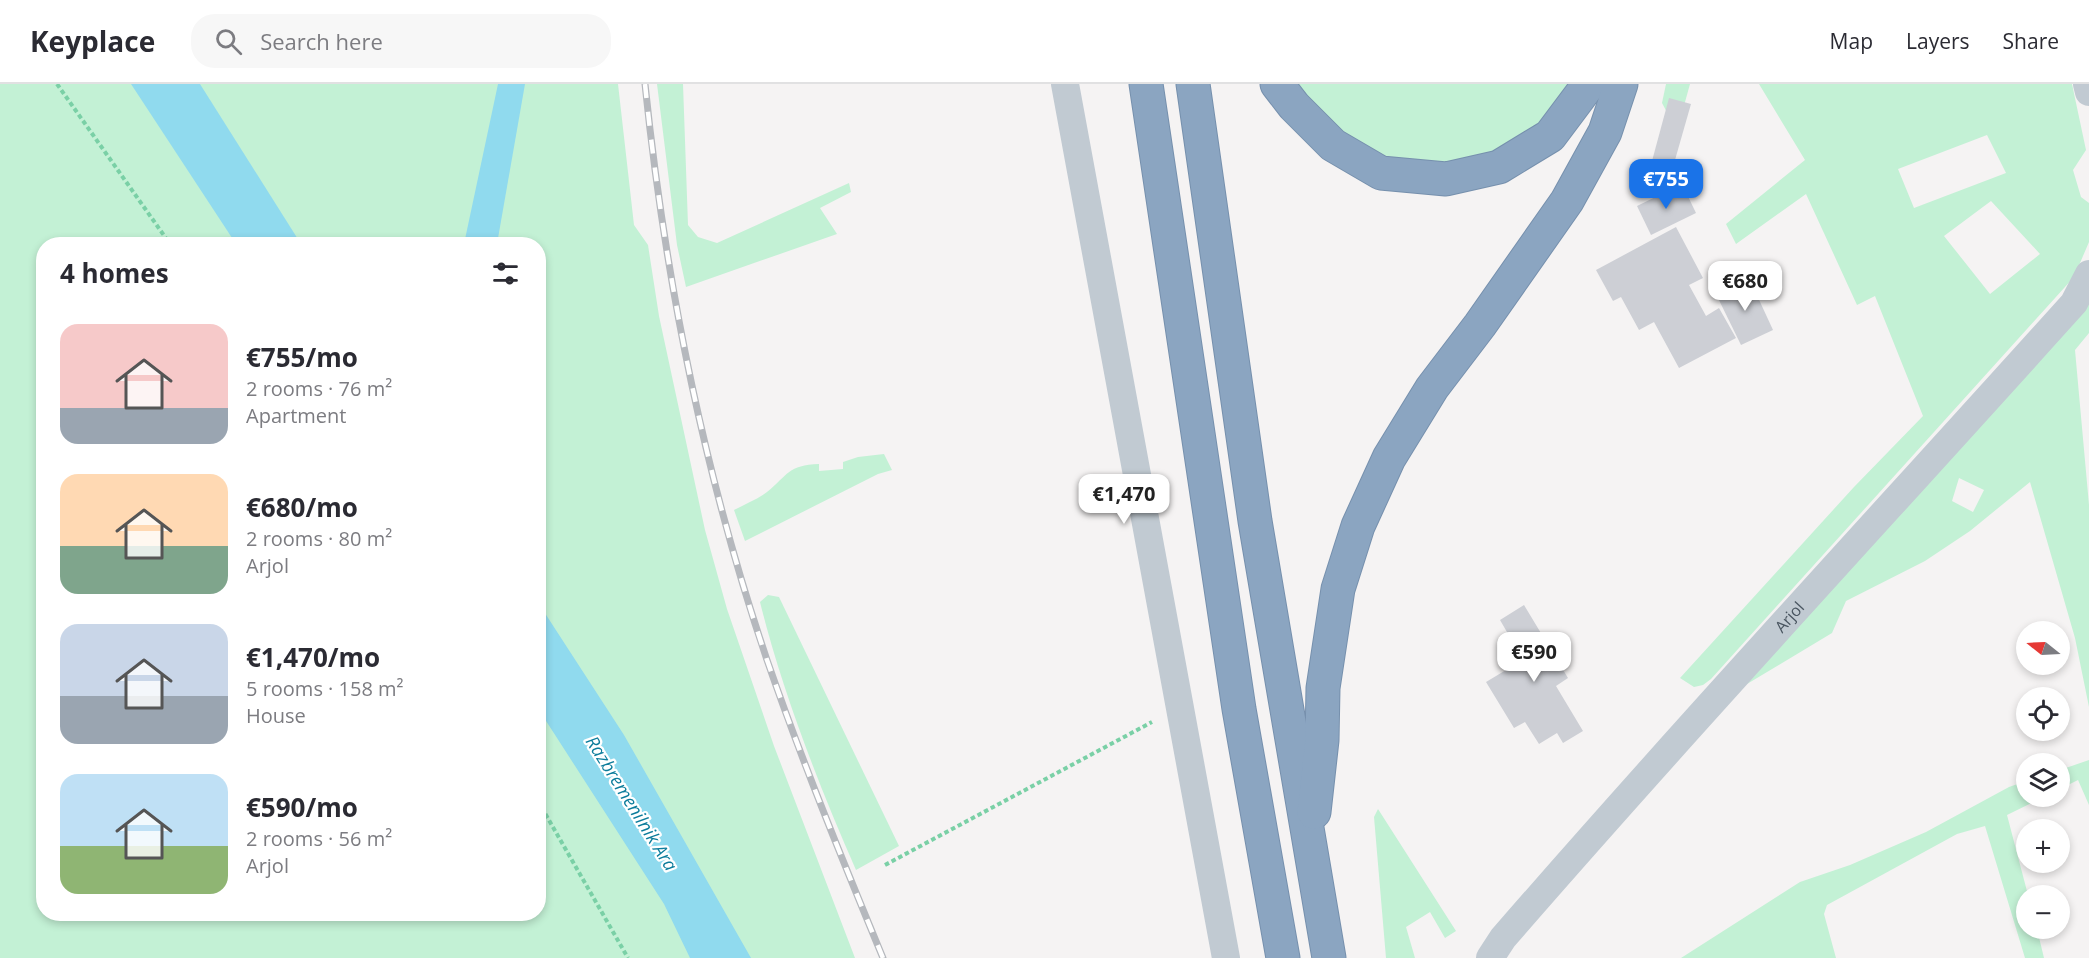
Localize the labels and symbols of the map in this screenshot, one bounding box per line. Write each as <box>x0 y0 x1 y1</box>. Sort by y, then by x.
pin: €755 <box>1630 159 1702 210</box>
pin: €680 <box>1709 261 1781 312</box>
pin: €1,470 <box>1075 474 1173 525</box>
street label: Arjol <box>1770 597 1809 637</box>
north arrow <box>2016 621 2070 675</box>
pin: €590 <box>1498 632 1570 683</box>
water label: Razbremenilnik Ara <box>581 731 683 875</box>

